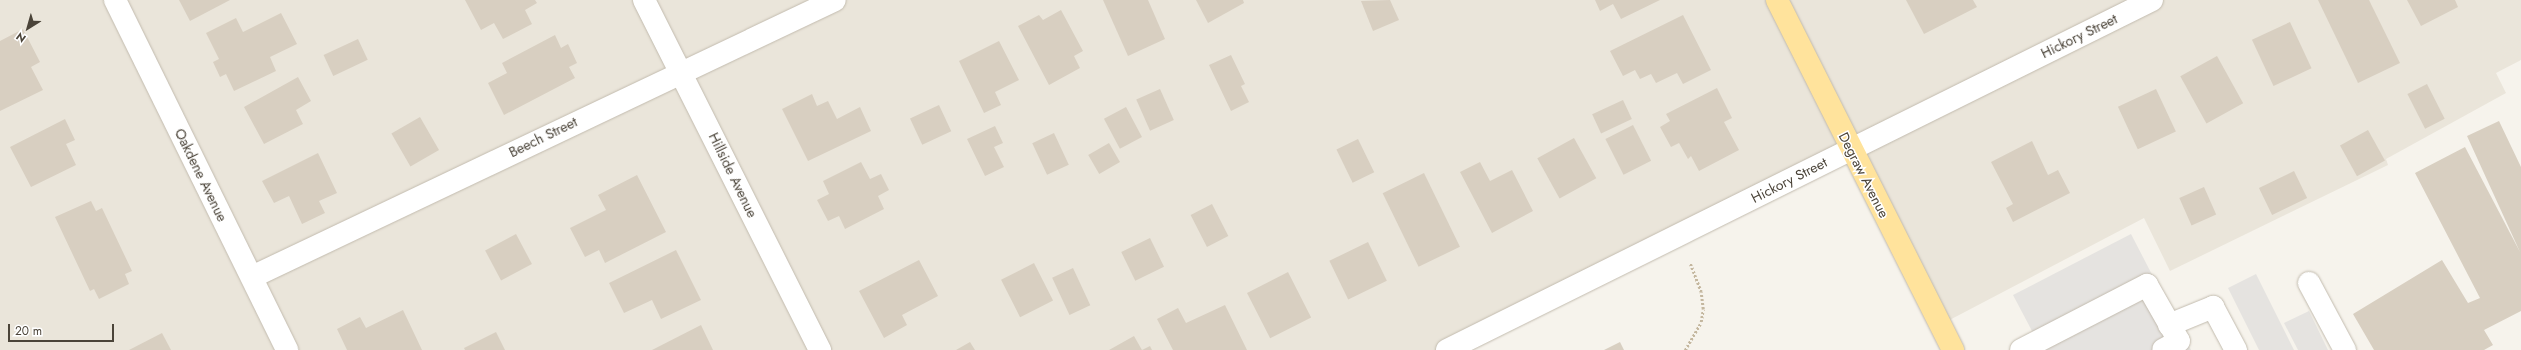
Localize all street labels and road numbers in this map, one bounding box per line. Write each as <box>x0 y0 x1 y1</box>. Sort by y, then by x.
street label: Hickory Street <box>2038 10 2120 62</box>
street label: Beech Street <box>506 113 580 161</box>
street label: Oakdene Avenue <box>171 126 231 224</box>
street label: Hillside Avenue <box>705 130 761 220</box>
street label: Degraw Avenue <box>1835 130 1893 220</box>
street label: Hickory Street <box>1748 154 1830 206</box>

